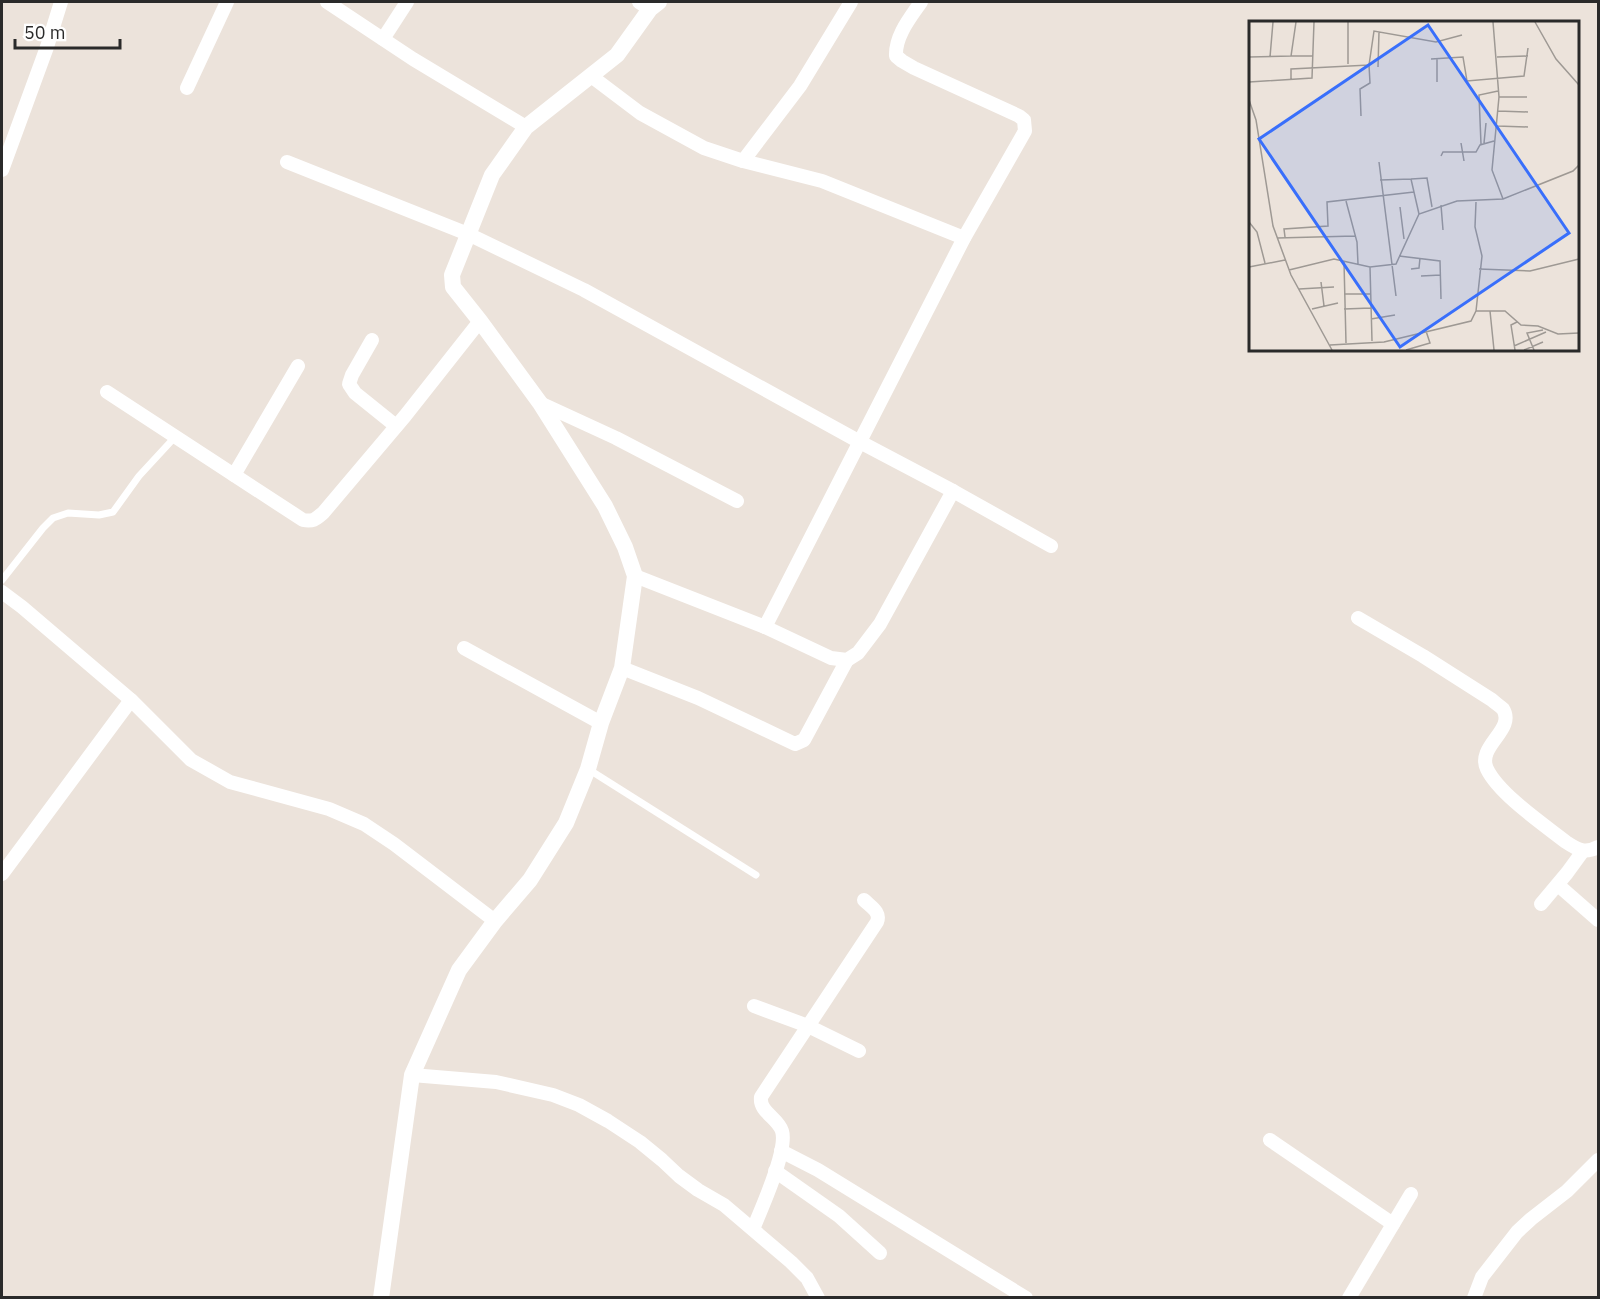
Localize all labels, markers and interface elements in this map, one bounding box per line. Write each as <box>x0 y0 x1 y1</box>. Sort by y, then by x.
scale bar <box>15 12 120 50</box>
text: 50 m <box>24 21 66 44</box>
inset map <box>1249 21 1579 351</box>

